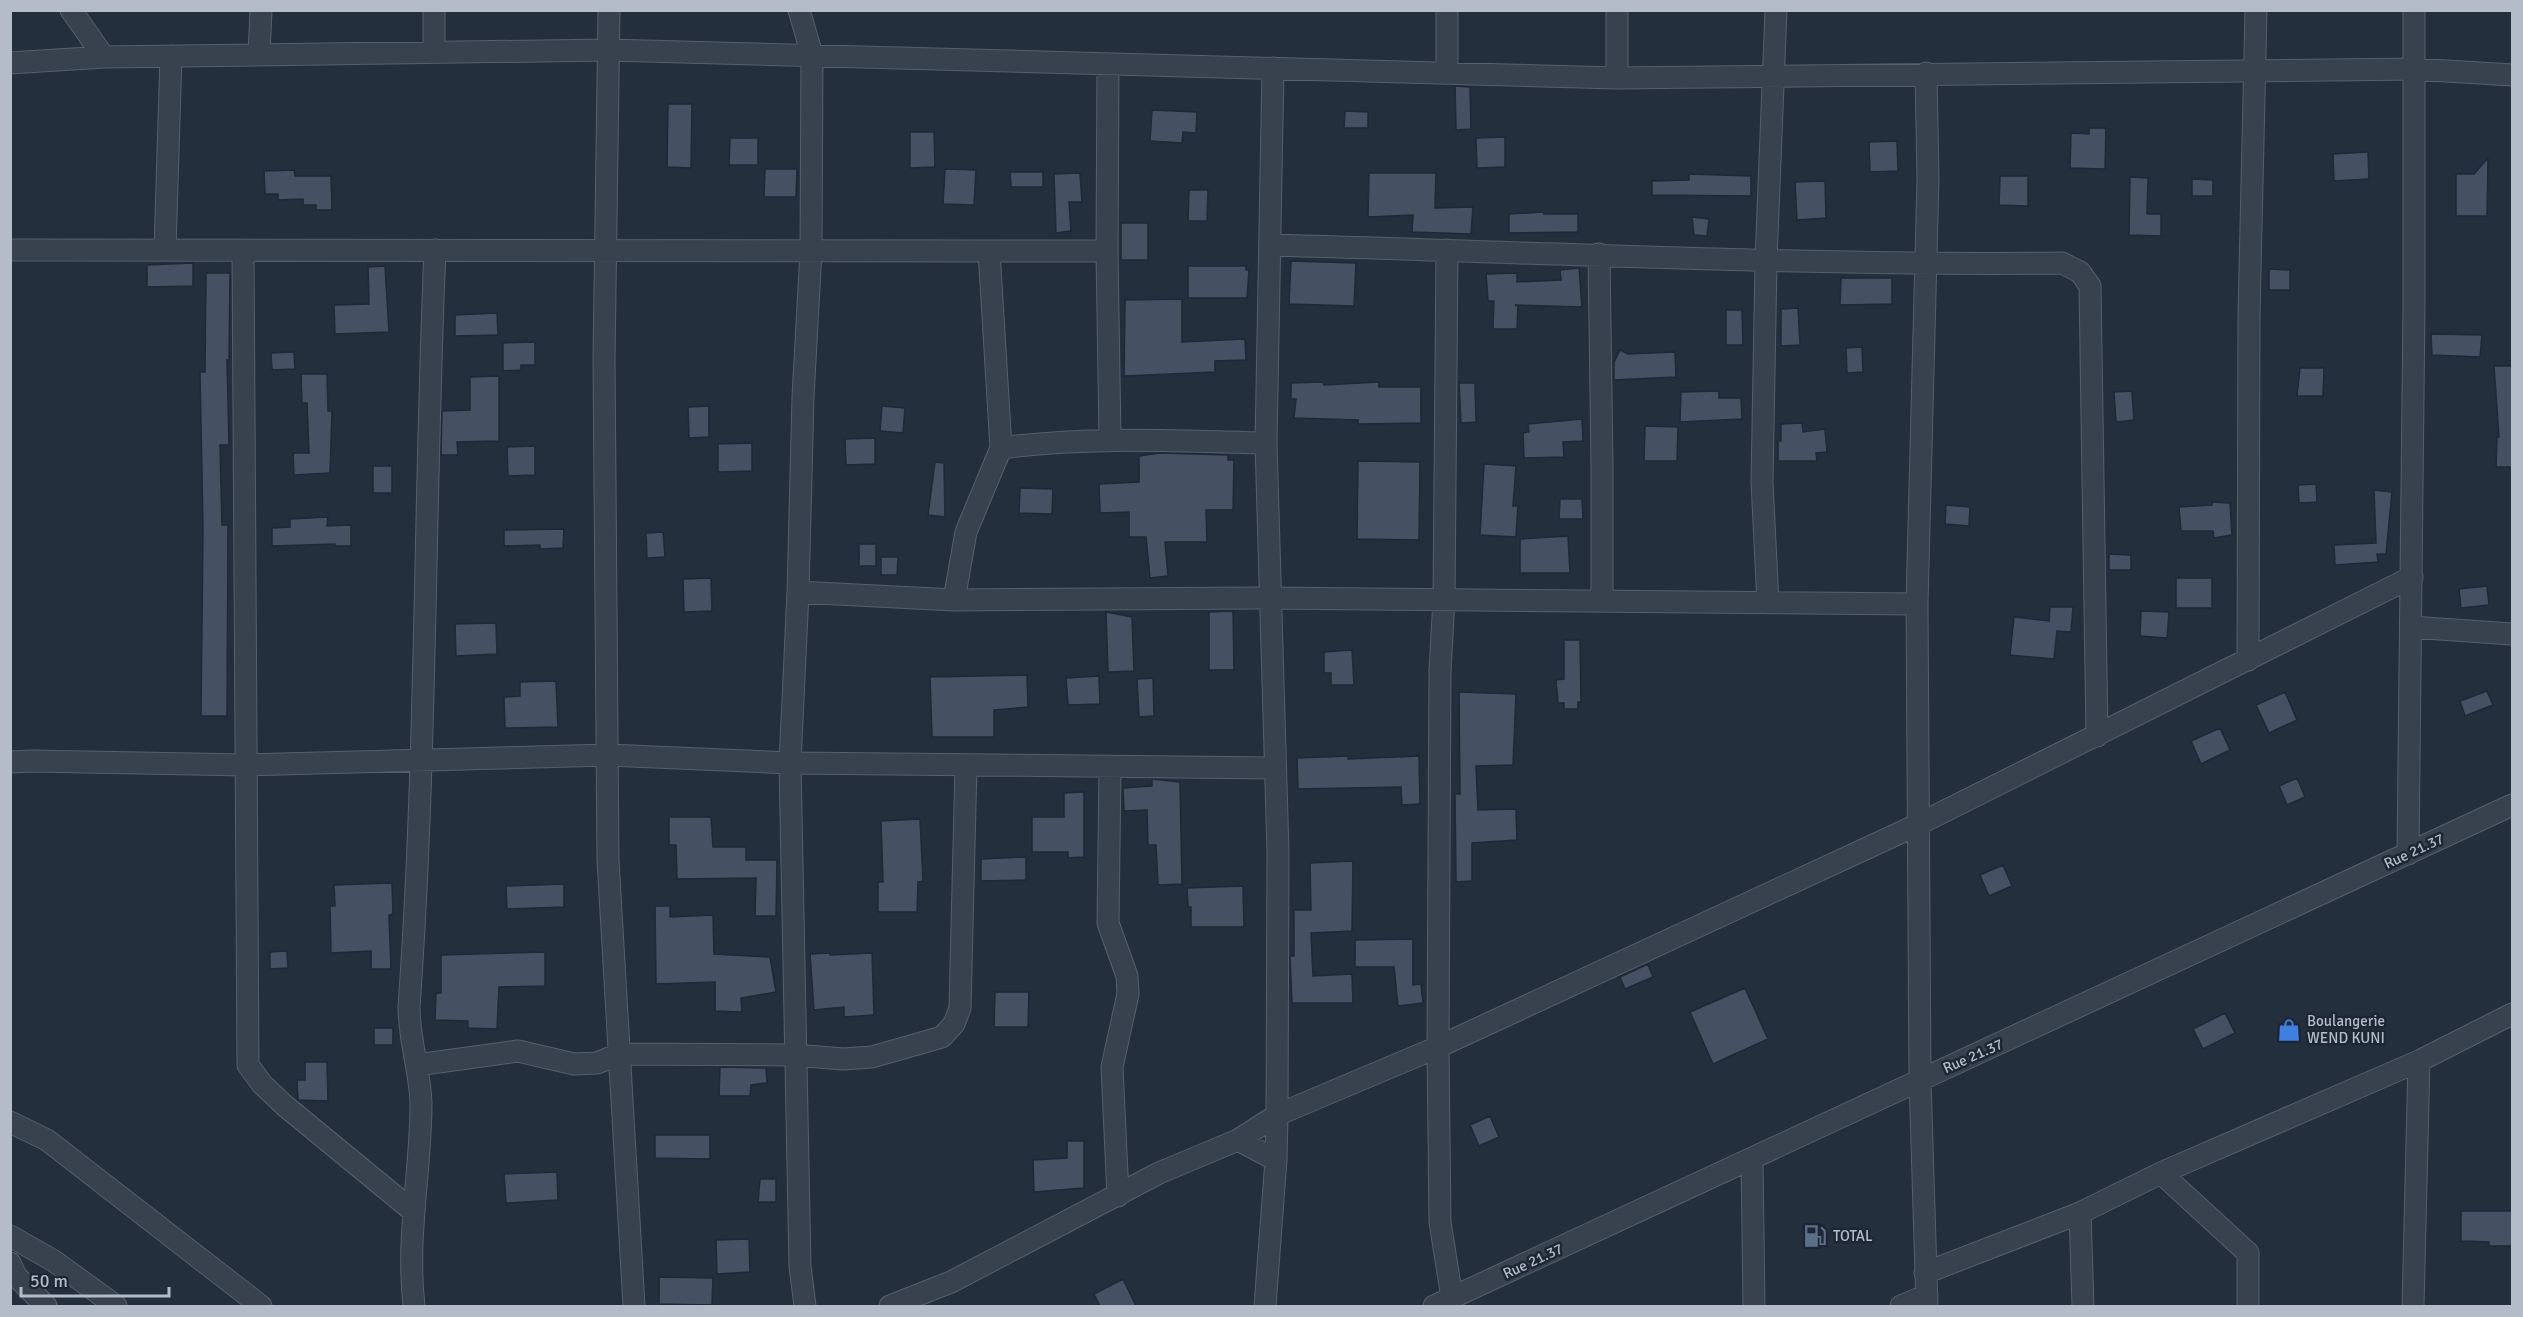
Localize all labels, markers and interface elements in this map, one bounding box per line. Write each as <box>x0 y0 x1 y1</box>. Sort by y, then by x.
street label: Rue 21.37 <box>2381 829 2447 873</box>
place label: Boulangerie WEND KUNI <box>2307 1012 2385 1047</box>
shop icon: Boulangerie WEND KUNI <box>2276 1017 2302 1043</box>
street label: Rue 21.37 <box>1940 1035 2006 1077</box>
fuel station icon: TOTAL <box>1802 1223 1828 1249</box>
place label: TOTAL <box>1833 1227 1873 1245</box>
street label: Rue 21.37 <box>1500 1239 1566 1283</box>
scale bar <box>21 1260 170 1298</box>
text: 50 m <box>30 1270 68 1292</box>

